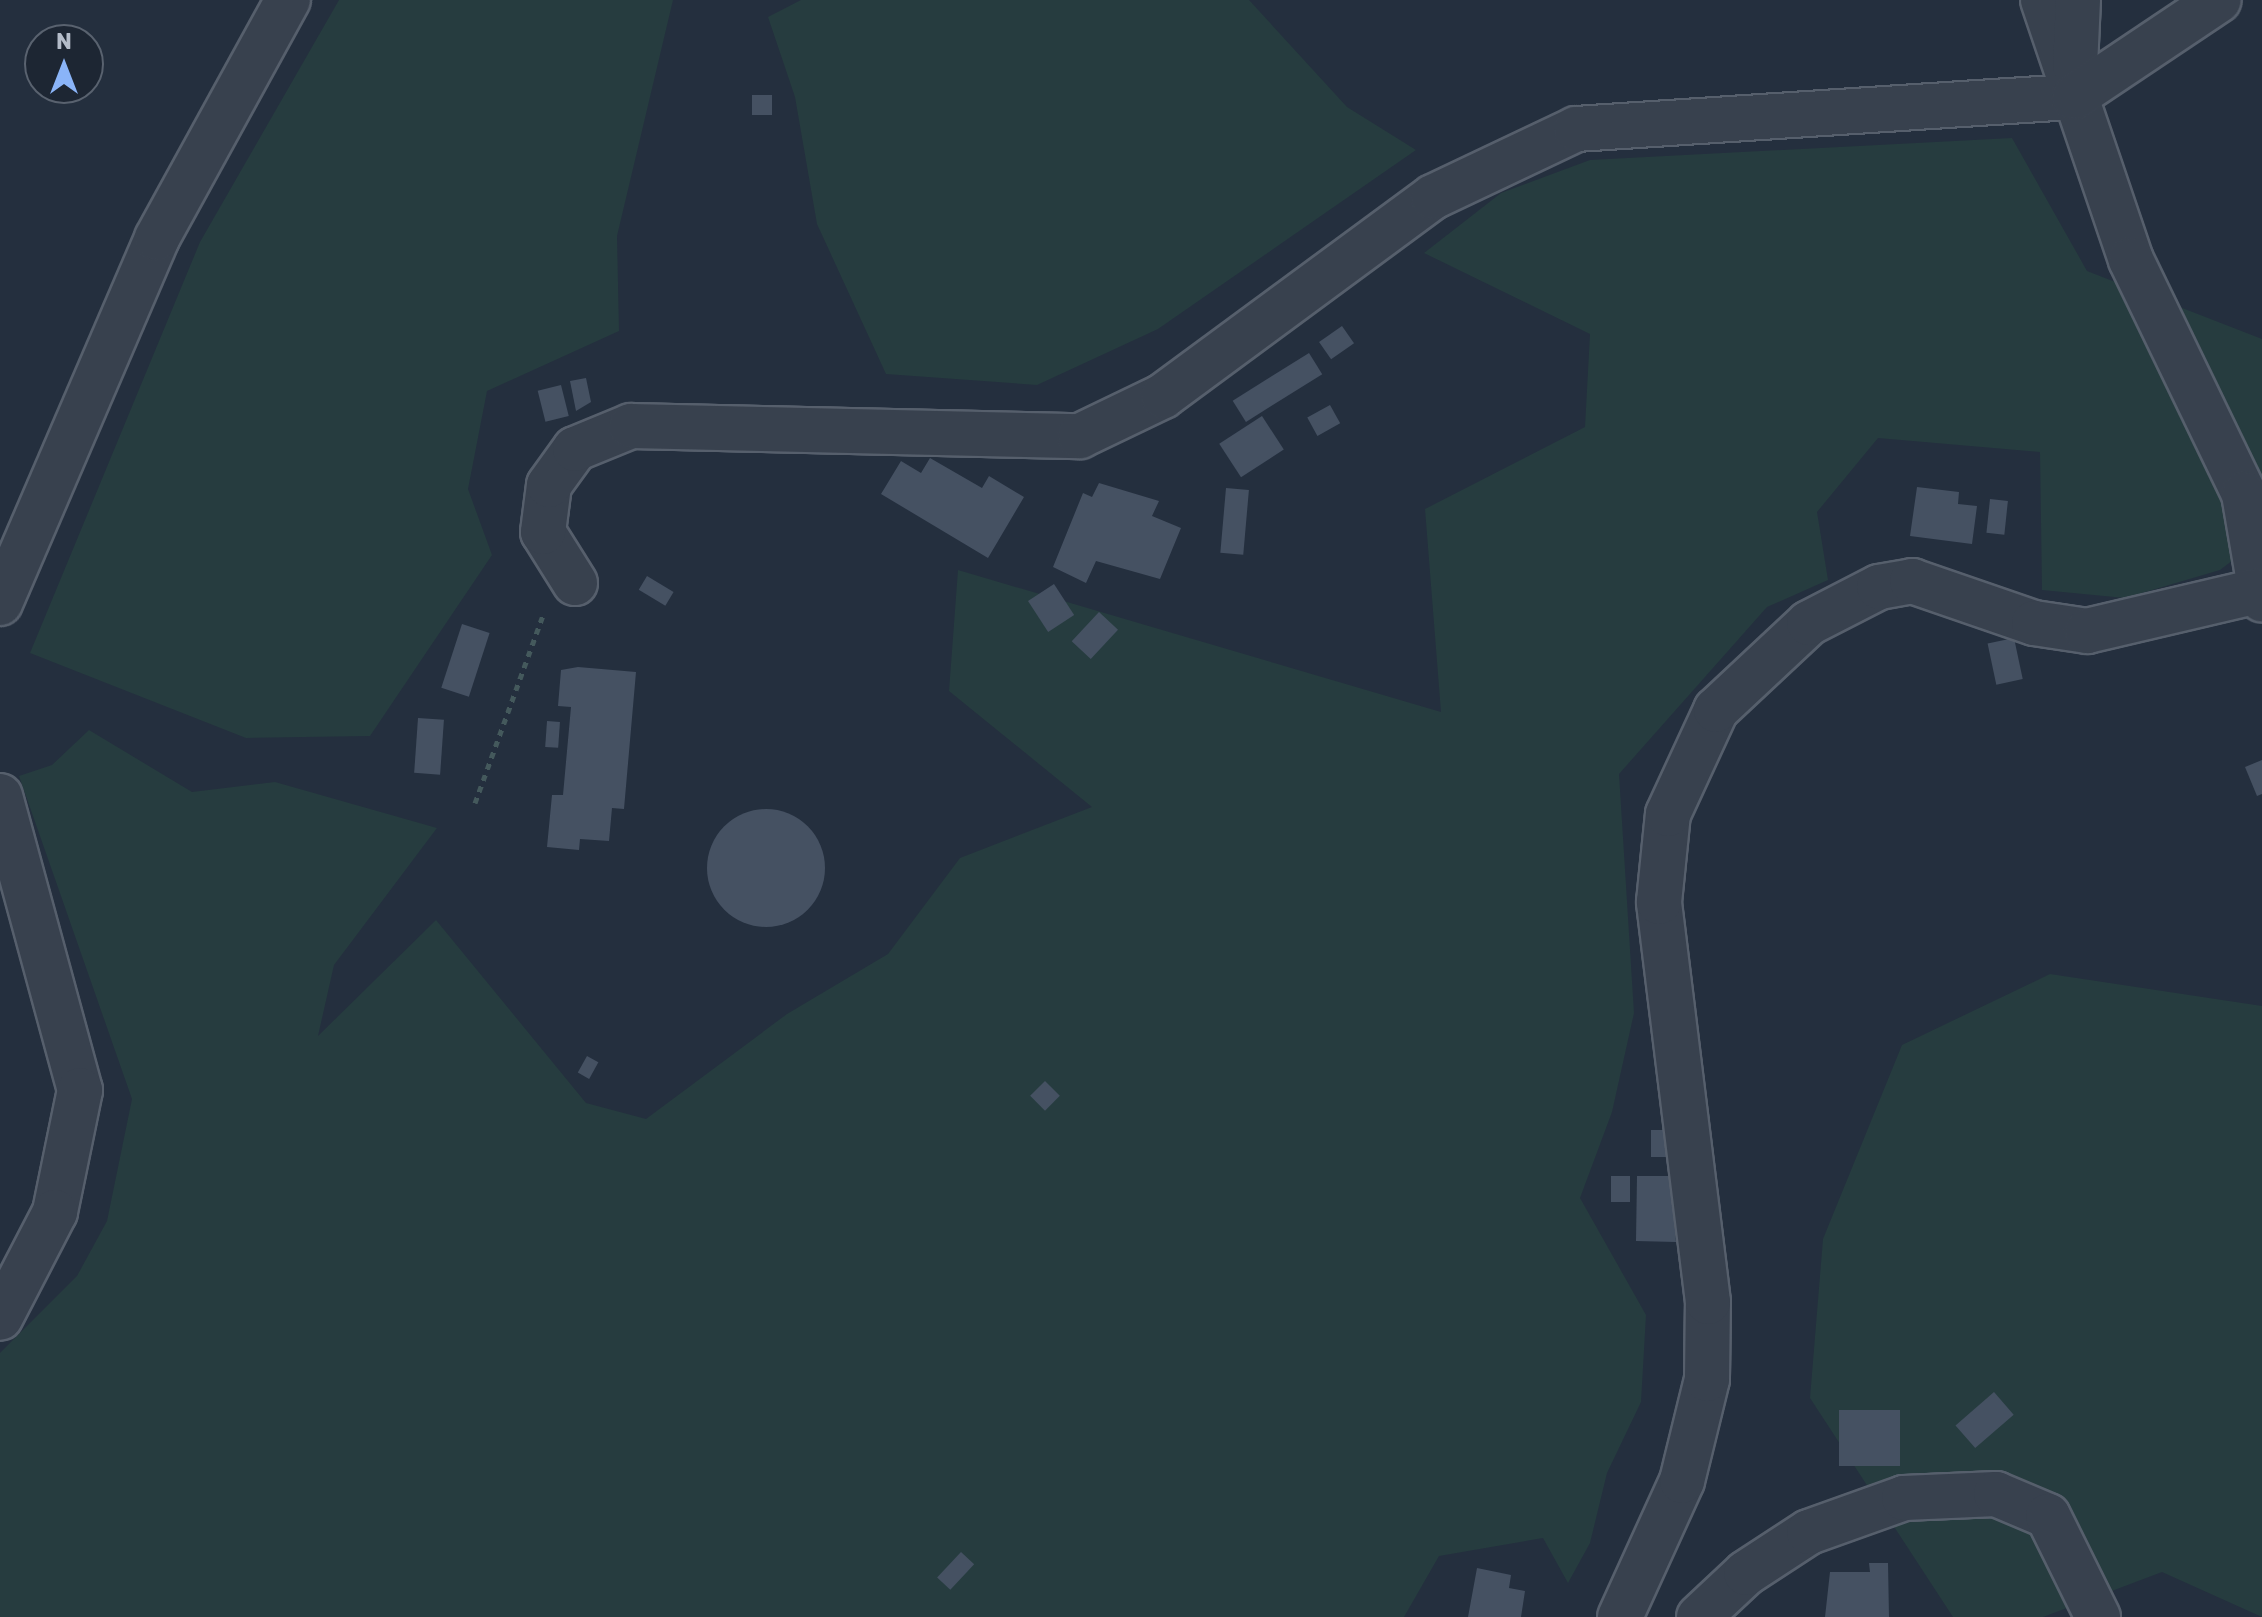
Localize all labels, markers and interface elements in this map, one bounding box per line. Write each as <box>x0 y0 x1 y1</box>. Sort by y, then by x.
north arrow <box>24 24 104 104</box>
text: N <box>56 28 72 55</box>

